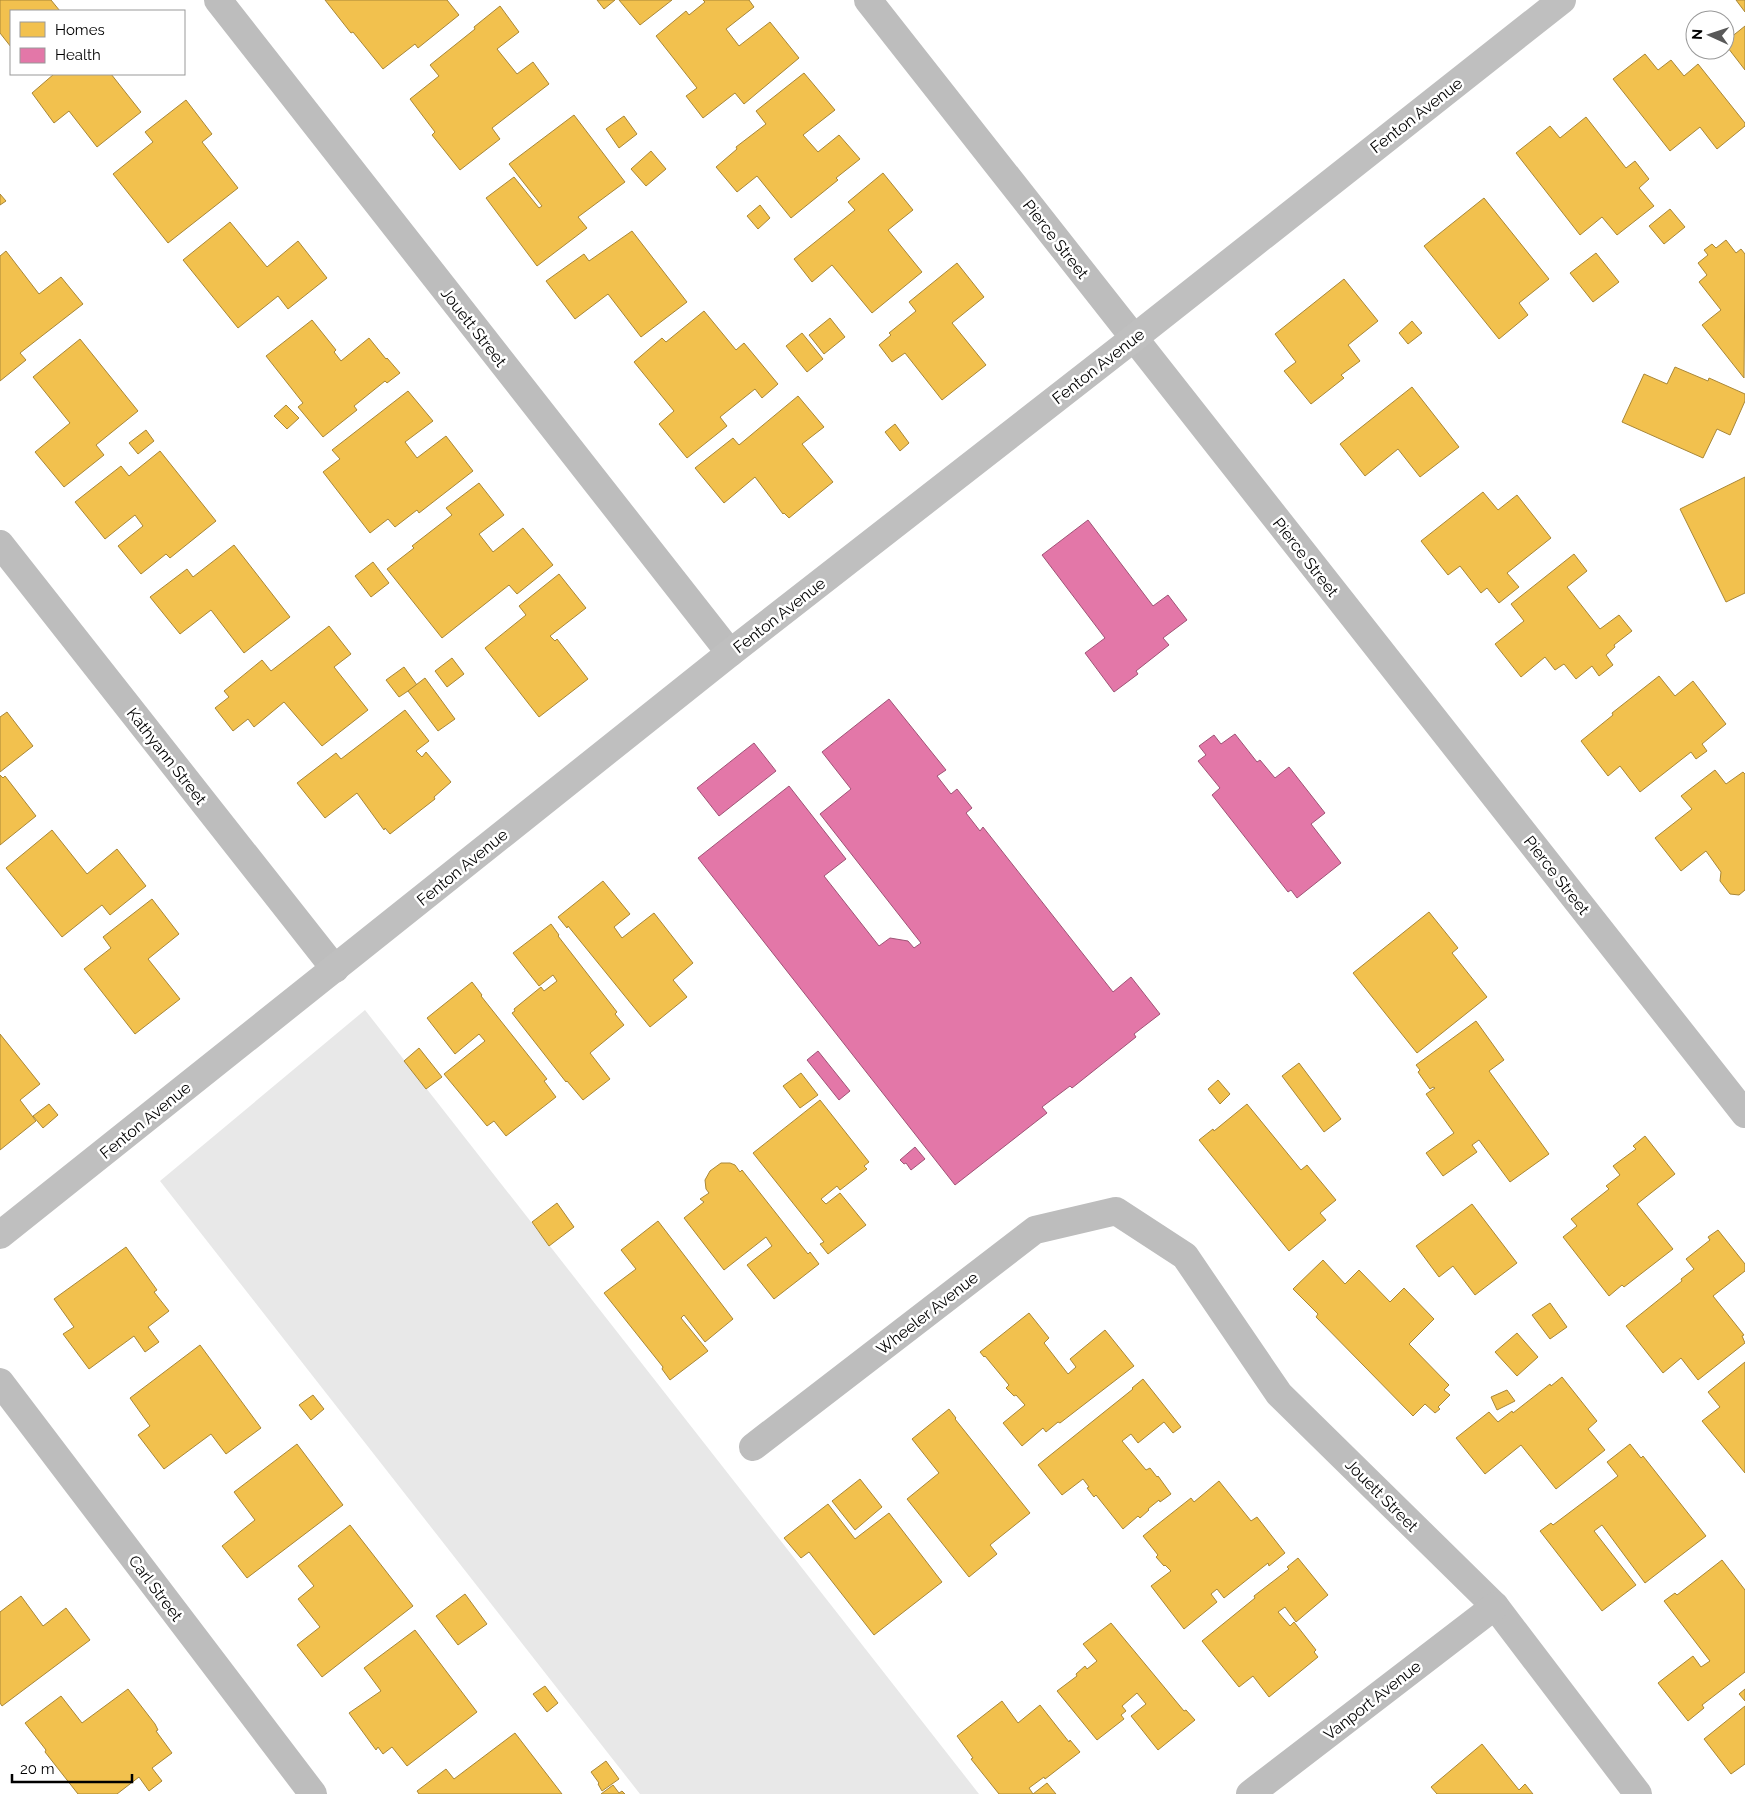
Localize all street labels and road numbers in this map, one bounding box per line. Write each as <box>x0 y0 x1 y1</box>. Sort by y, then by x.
street label: Fenton Avenue <box>1367 74 1466 157</box>
street label: Pierce Street <box>1019 196 1093 283</box>
street label: Jouett Street <box>437 284 511 371</box>
street label: Fenton Avenue <box>1049 325 1148 408</box>
street label: Pierce Street <box>1269 514 1343 601</box>
street label: Fenton Avenue <box>730 574 829 657</box>
street label: Kathyann Street <box>123 704 211 809</box>
street label: Fenton Avenue <box>413 825 512 910</box>
street label: Pierce Street <box>1520 832 1594 919</box>
street label: Fenton Avenue <box>96 1078 195 1163</box>
street label: Wheeler Avenue <box>873 1268 982 1359</box>
street label: Jouett Street <box>1341 1455 1422 1536</box>
street label: Carl Street <box>125 1552 187 1626</box>
street label: Vanport Avenue <box>1320 1657 1425 1744</box>

